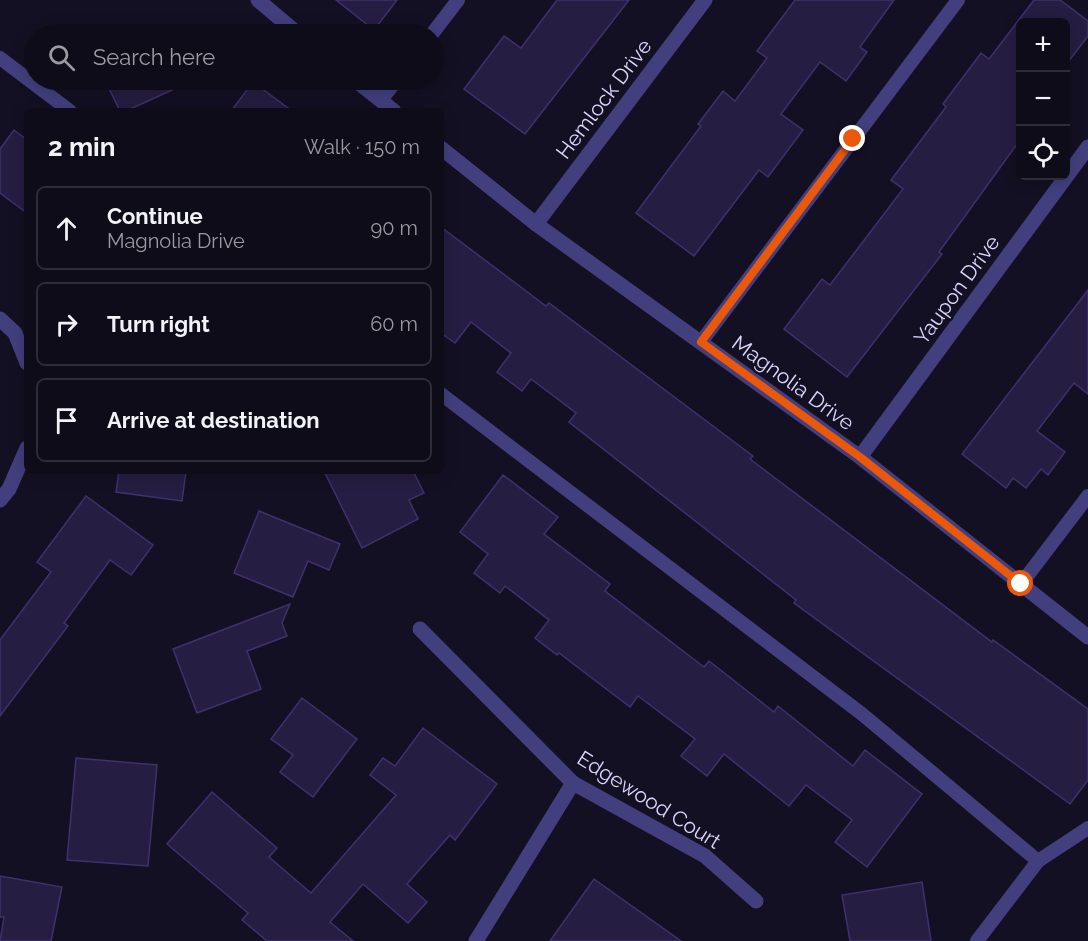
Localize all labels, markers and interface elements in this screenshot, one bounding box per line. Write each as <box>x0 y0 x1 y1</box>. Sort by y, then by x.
map controls <box>1016 18 1070 180</box>
button: + <box>1016 18 1070 72</box>
search box <box>24 24 444 90</box>
street label: Hemlock Drive <box>551 34 657 163</box>
icon: search <box>45 41 78 74</box>
text: Search here <box>93 44 215 70</box>
button: − <box>1016 72 1070 126</box>
route end <box>839 125 865 151</box>
button: locate <box>1016 126 1070 180</box>
text: 2 min <box>48 132 115 162</box>
text: Walk · 150 m <box>304 135 420 159</box>
text: Continue <box>107 203 203 229</box>
icon: ahead <box>50 212 83 245</box>
text: 90 m <box>371 216 418 240</box>
text: Magnolia Drive <box>107 229 245 253</box>
street label: Yaupon Drive <box>909 230 1005 349</box>
icon: right <box>50 308 83 341</box>
text: Turn right <box>107 311 210 337</box>
text: 60 m <box>370 312 418 336</box>
street label: Magnolia Drive <box>727 330 859 435</box>
icon: arrive <box>50 404 83 437</box>
text: Arrive at destination <box>107 407 320 433</box>
route start <box>1007 570 1033 596</box>
street label: Edgewood Court <box>573 745 726 854</box>

